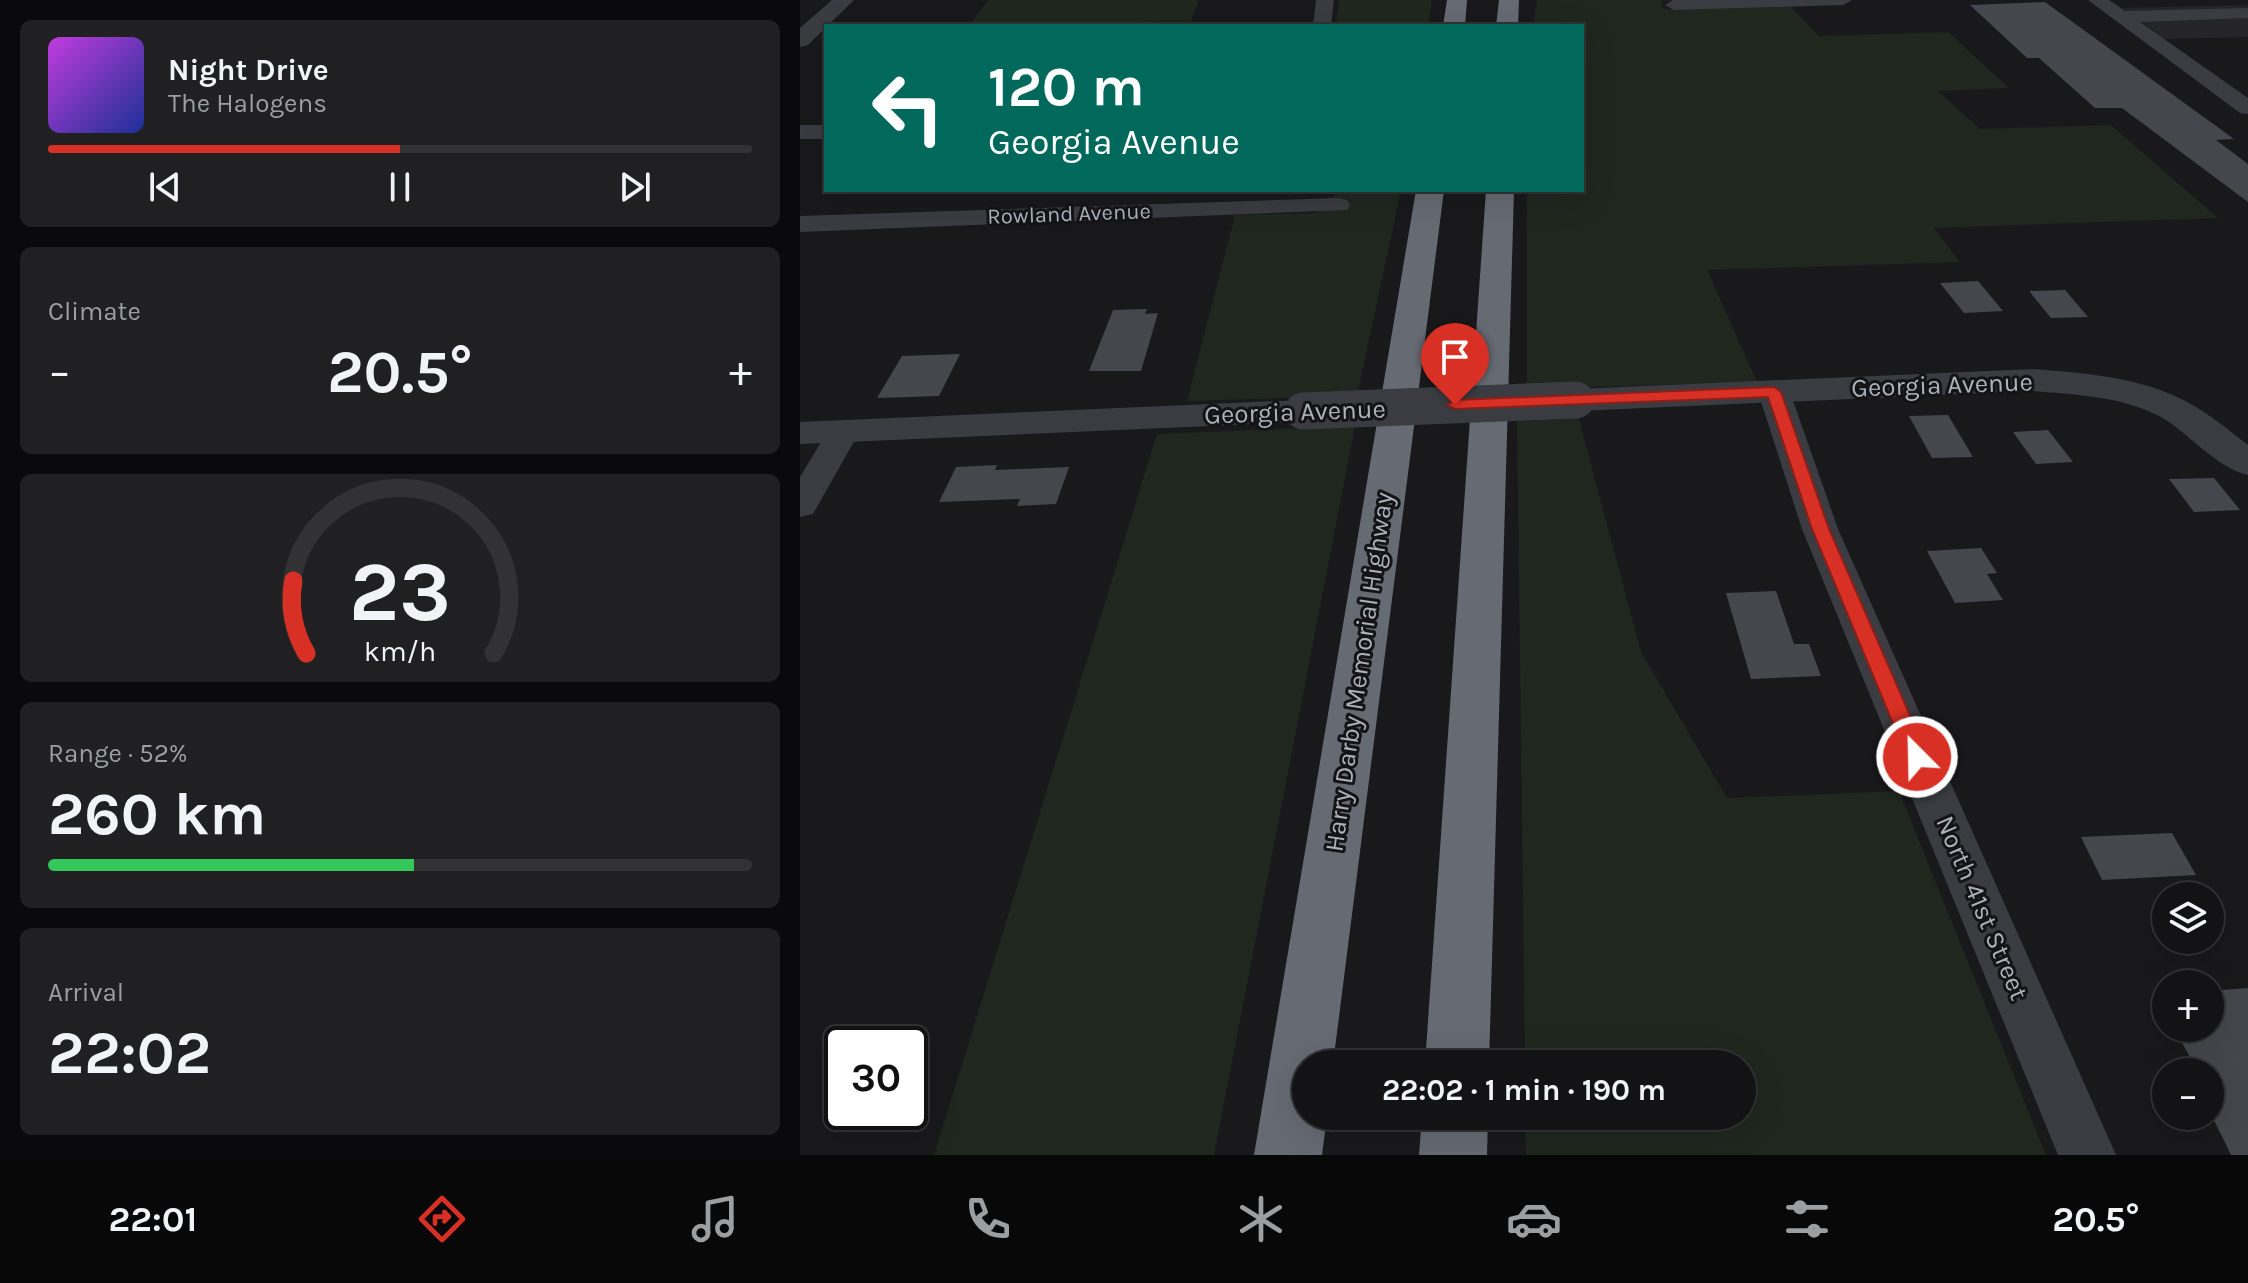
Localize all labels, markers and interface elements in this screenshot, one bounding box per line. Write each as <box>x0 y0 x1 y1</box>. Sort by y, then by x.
text: Night Drive <box>168 52 329 88</box>
text: 120 m <box>988 54 1145 119</box>
icon: left <box>856 56 960 160</box>
text: The Halogens <box>168 88 327 119</box>
text: Georgia Avenue <box>988 121 1240 163</box>
icon: previous <box>143 165 187 209</box>
icon: pause <box>378 165 422 209</box>
icon: next <box>613 165 657 209</box>
street label: Rowland Avenue <box>987 198 1151 230</box>
text: Climate <box>48 296 141 327</box>
pin <box>1421 323 1489 405</box>
icon: arrive <box>1433 335 1477 379</box>
text: 20.5° <box>327 337 473 407</box>
text: − <box>48 346 71 397</box>
text: + <box>729 346 752 397</box>
street label: Georgia Avenue <box>1851 366 2033 404</box>
street label: Georgia Avenue <box>1204 393 1386 431</box>
street label: Harry Darby Memorial Highway <box>1318 490 1400 854</box>
text: 23 <box>349 543 451 640</box>
text: km/h <box>364 635 436 668</box>
position arrow <box>1875 715 1959 799</box>
text: Range · 52% <box>48 738 188 769</box>
text: 260 km <box>48 779 266 849</box>
street label: North 41st Street <box>1929 811 2035 1005</box>
map controls <box>2152 882 2224 1130</box>
button: layers <box>2152 882 2224 954</box>
button: + <box>2152 970 2224 1042</box>
text: Arrival <box>48 977 124 1008</box>
text: 22:02 <box>48 1018 211 1088</box>
speed limit sign: 30 <box>824 1026 928 1130</box>
button: − <box>2152 1058 2224 1130</box>
text: 22:02 · 1 min · 190 m <box>1382 1072 1666 1108</box>
icon: directions <box>414 1191 470 1247</box>
icon: music <box>687 1191 743 1247</box>
icon: phone <box>960 1191 1016 1247</box>
icon: climate <box>1233 1191 1289 1247</box>
icon: car <box>1506 1191 1562 1247</box>
icon: filters <box>1779 1191 1835 1247</box>
text: 22:01 <box>108 1198 197 1240</box>
text: 20.5° <box>2052 1198 2139 1240</box>

